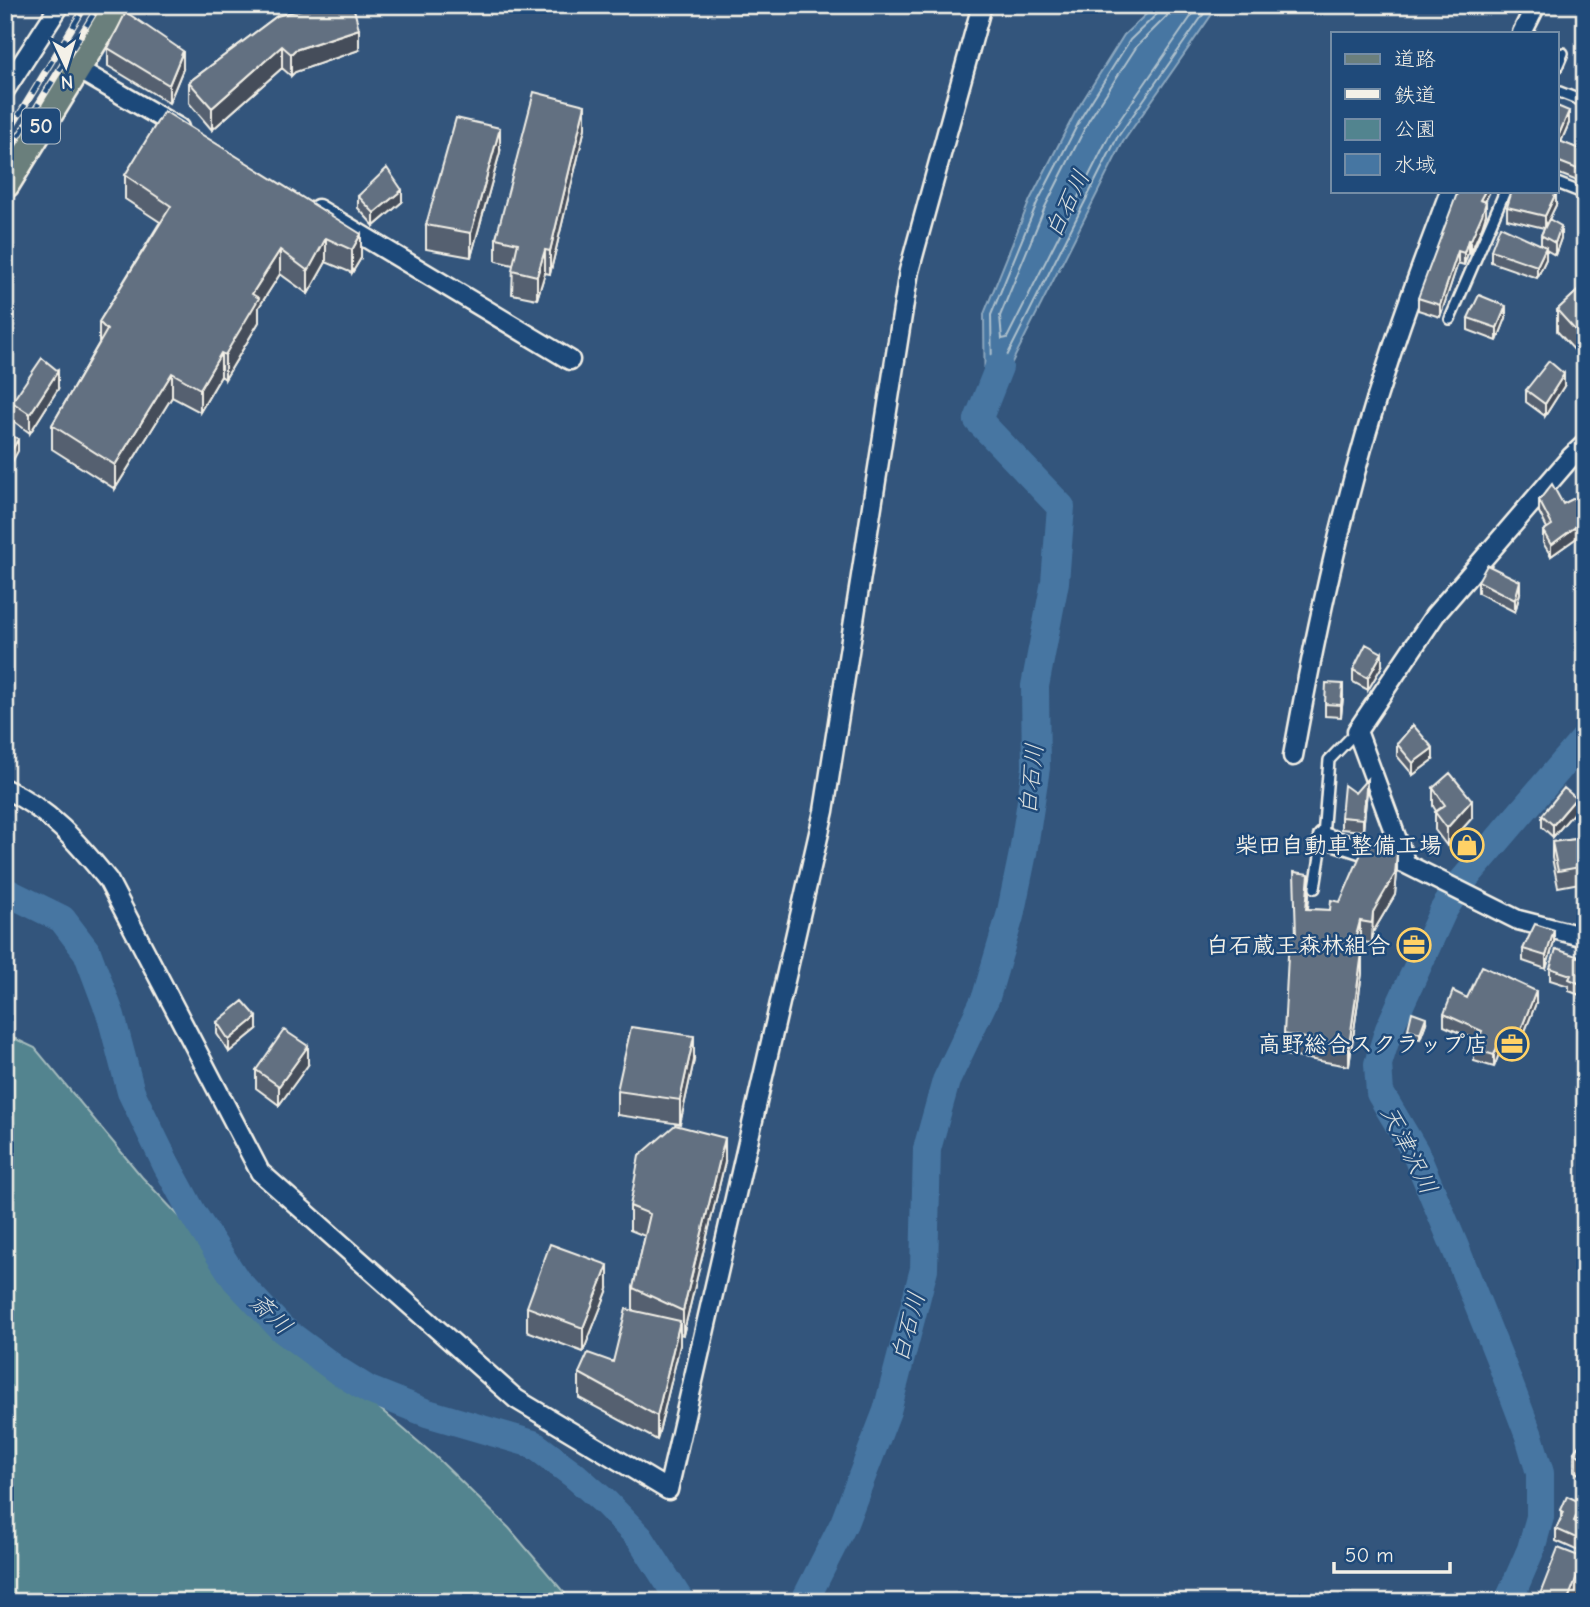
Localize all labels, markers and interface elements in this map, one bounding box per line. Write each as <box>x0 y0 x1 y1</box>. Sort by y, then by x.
north arrow <box>32 32 102 102</box>
legend <box>1331 32 1558 192</box>
text: 道路 <box>1394 47 1436 71</box>
text: N <box>60 71 74 93</box>
text: 鉄道 <box>1394 83 1436 107</box>
road number: 50 <box>22 108 60 144</box>
text: 公園 <box>1394 117 1436 141</box>
text: 水域 <box>1394 153 1436 177</box>
water label: 白石川 <box>1039 166 1095 242</box>
water label: 白石川 <box>1013 742 1049 816</box>
shop icon: 柴田自動車整備工場 <box>1448 826 1486 864</box>
place label: 柴田自動車整備工場 <box>1235 832 1442 859</box>
office icon: 白石蔵王森林組合 <box>1395 926 1433 964</box>
place label: 白石蔵王森林組合 <box>1206 932 1390 959</box>
office icon: 高野総合スクラップ店 <box>1493 1025 1531 1063</box>
place label: 高野総合スクラップ店 <box>1258 1031 1488 1058</box>
water label: 天津沢川 <box>1375 1101 1443 1199</box>
water label: 斎川 <box>244 1287 298 1341</box>
water label: 白石川 <box>885 1289 931 1365</box>
scale bar <box>1334 1530 1450 1574</box>
text: 50 m <box>1345 1543 1394 1567</box>

